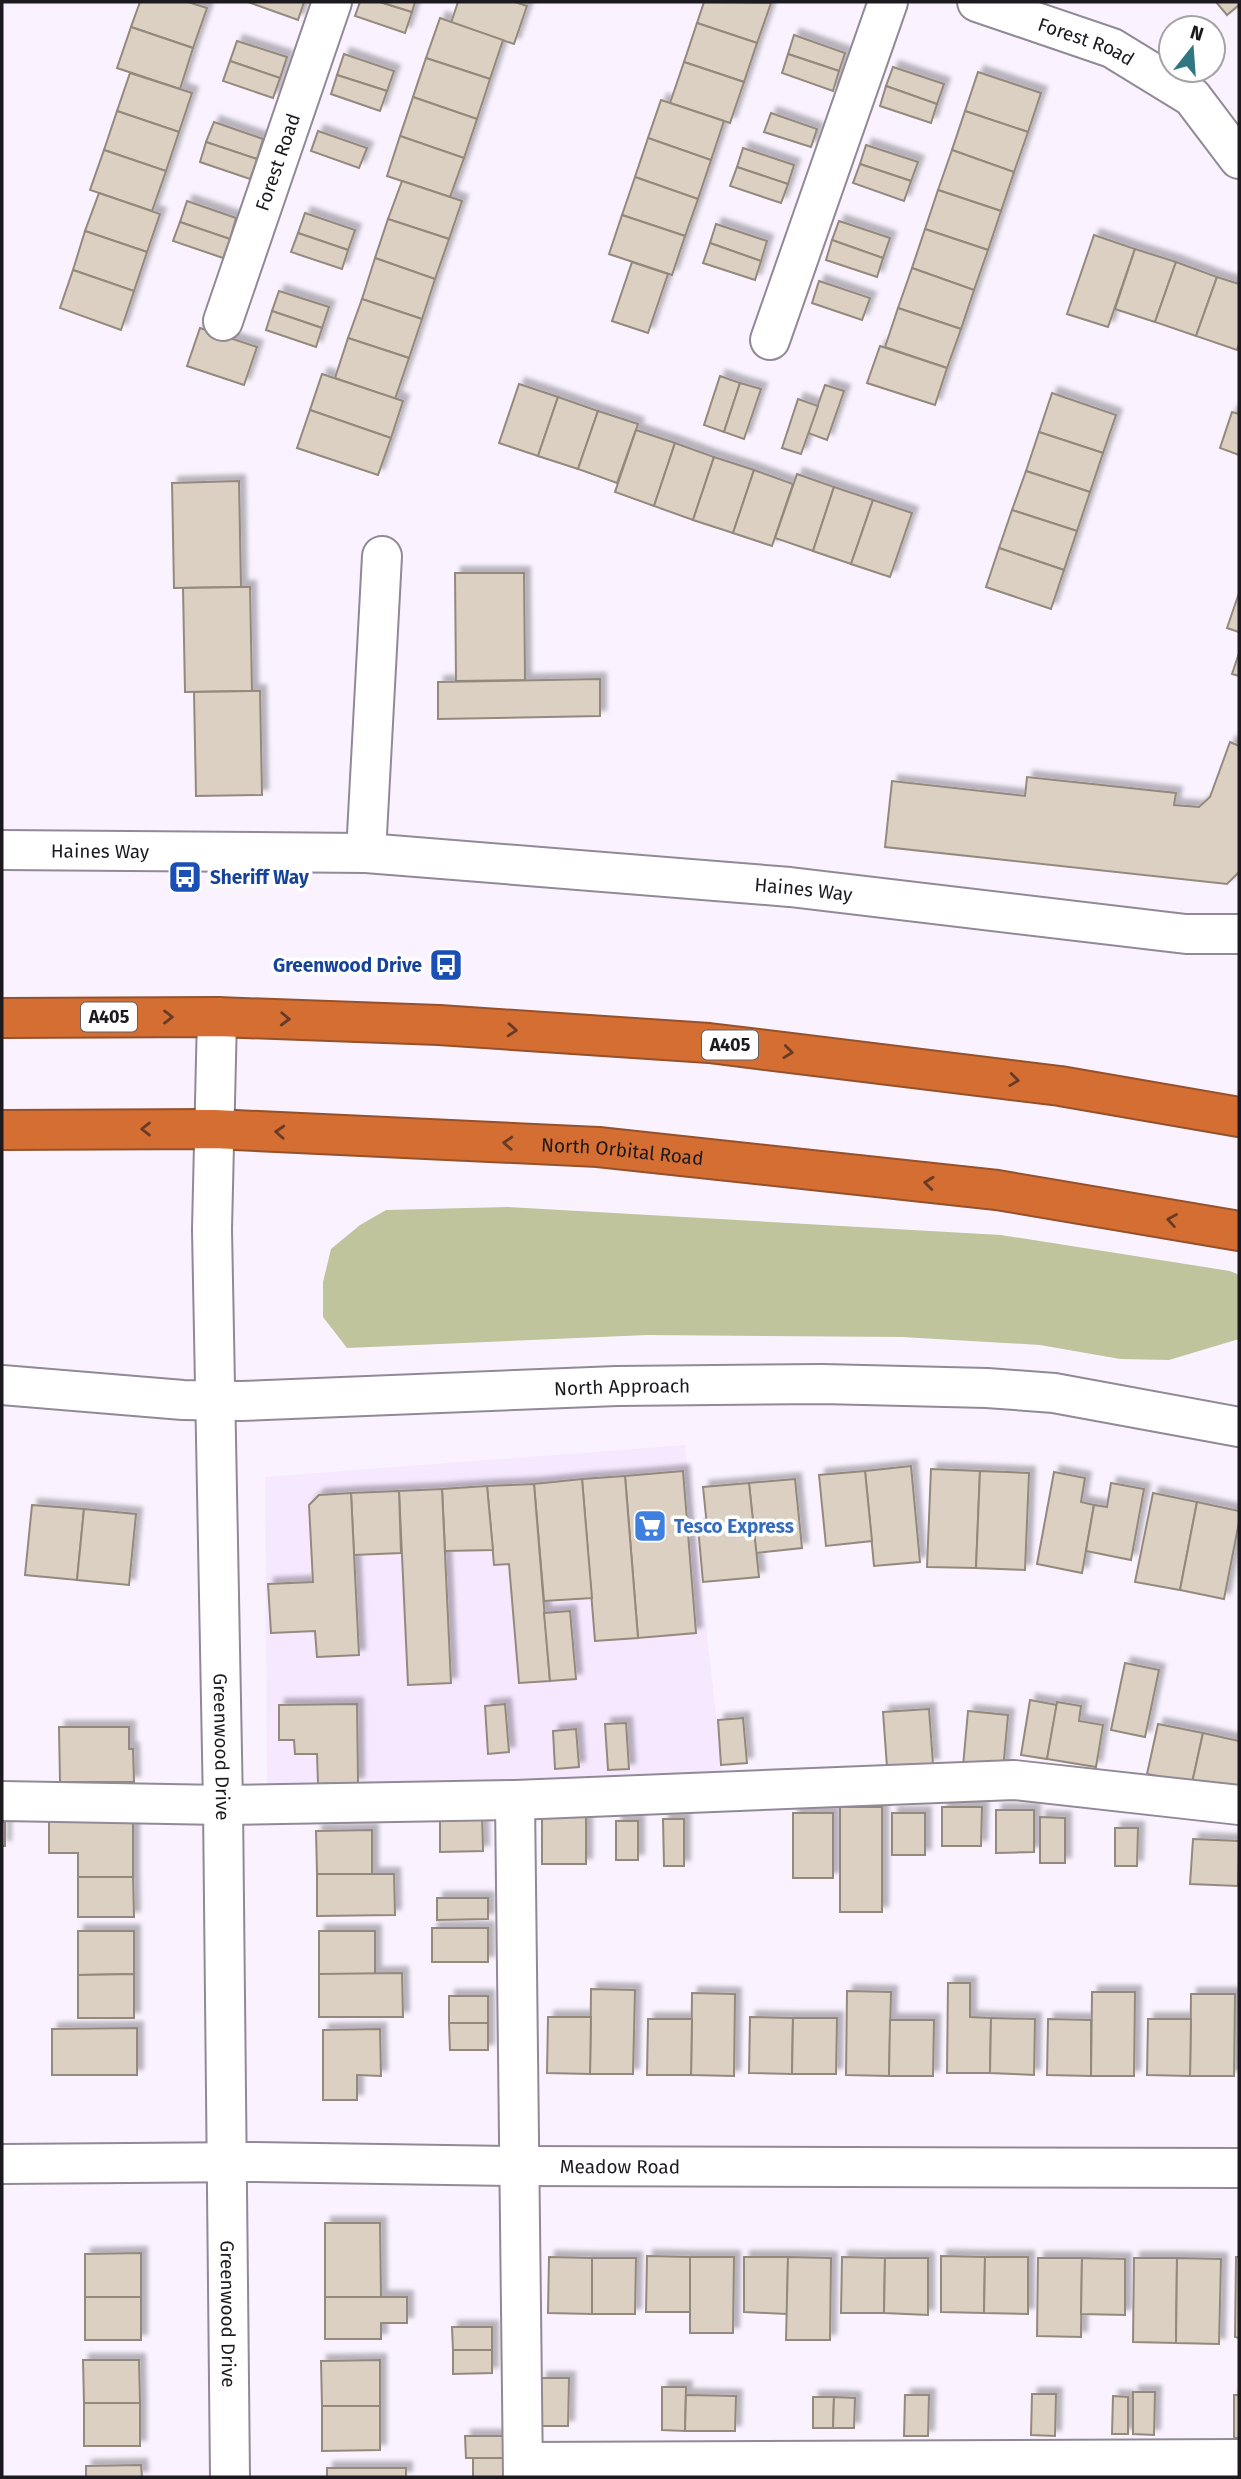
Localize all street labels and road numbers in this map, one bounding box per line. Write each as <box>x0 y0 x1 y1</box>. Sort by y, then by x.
street label: Forest Road <box>1035 13 1138 71</box>
street label: Forest Road <box>250 110 305 214</box>
street label: Haines Way <box>51 839 150 863</box>
street label: Haines Way <box>753 873 854 906</box>
road number: A405 <box>81 1002 137 1032</box>
road number: A405 <box>702 1030 758 1060</box>
street label: North Orbital Road <box>541 1133 705 1170</box>
street label: North Approach <box>554 1374 690 1401</box>
street label: Greenwood Drive <box>208 1673 234 1821</box>
street label: Meadow Road <box>560 2155 680 2178</box>
street label: Greenwood Drive <box>216 2240 240 2388</box>

